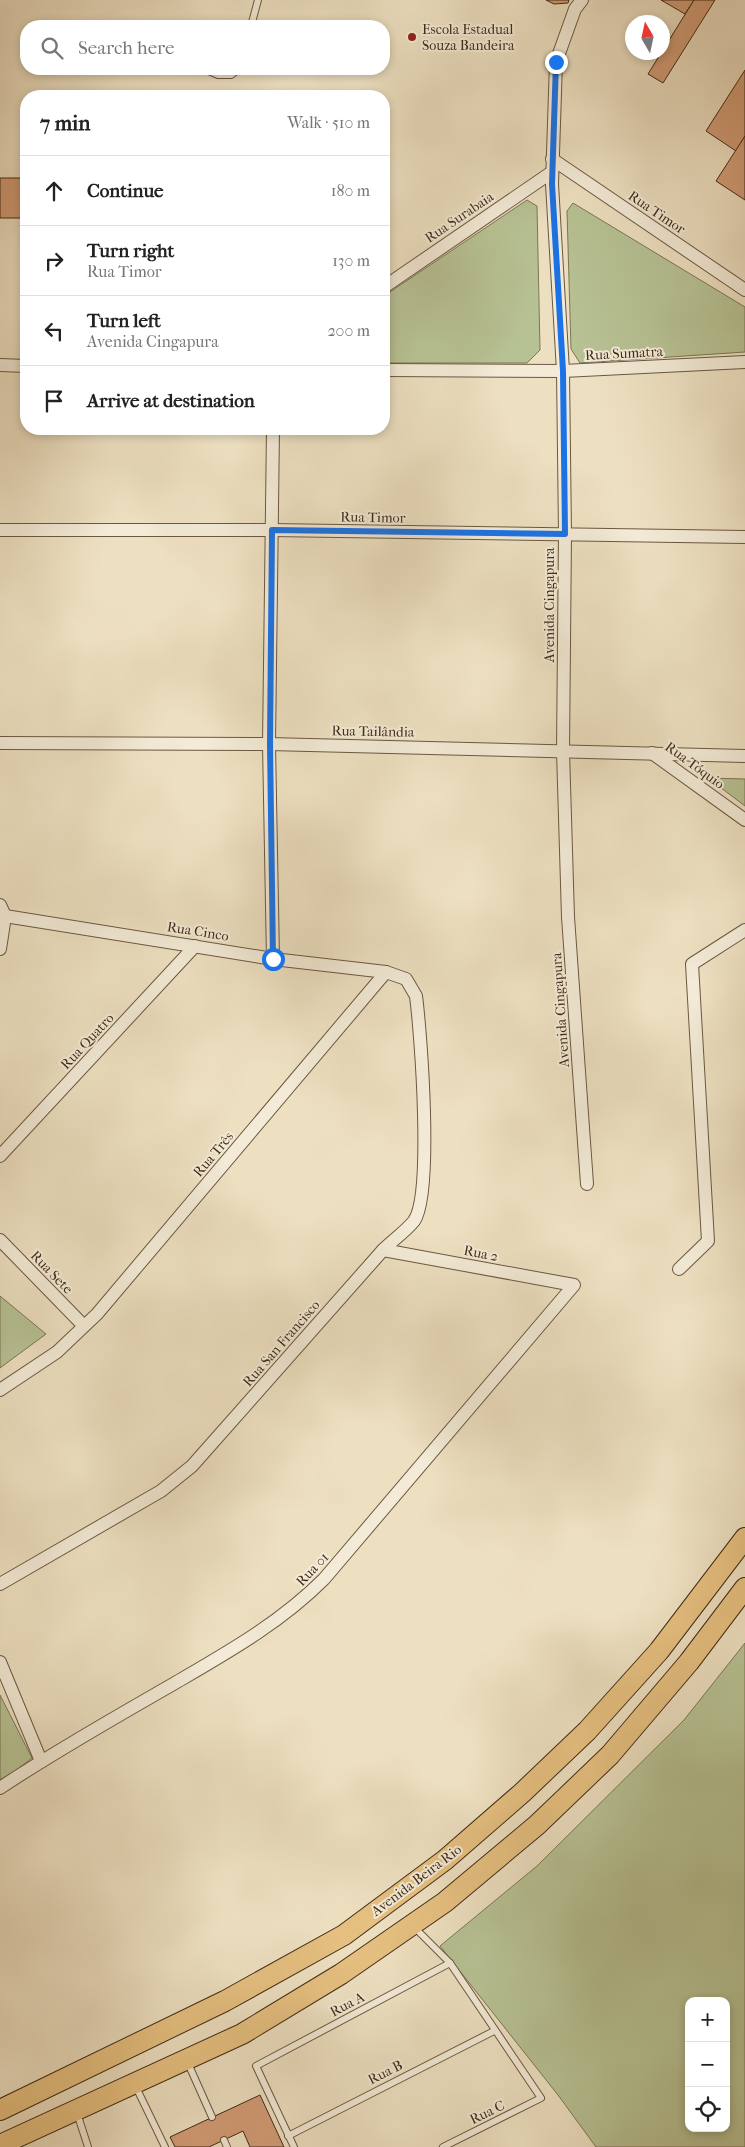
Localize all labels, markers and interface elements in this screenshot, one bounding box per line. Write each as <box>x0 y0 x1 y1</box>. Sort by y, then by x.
north arrow <box>625 15 670 60</box>
search box <box>20 20 390 75</box>
place label: Escola Estadual Souza Bandeira <box>422 21 515 54</box>
marker: Escola Estadual Souza Bandeira <box>406 31 418 43</box>
icon: search <box>38 34 66 62</box>
text: Search here <box>78 37 174 59</box>
route end <box>545 51 568 74</box>
text: 7 min <box>40 111 91 135</box>
text: Walk · 510 m <box>287 113 370 132</box>
icon: ahead <box>40 177 68 205</box>
text: Continue <box>87 180 163 202</box>
text: 180 m <box>331 181 370 200</box>
street label: Rua Timor <box>625 187 689 238</box>
street label: Rua Surabaia <box>422 188 497 247</box>
text: Turn right <box>87 240 174 262</box>
icon: right <box>40 247 68 275</box>
text: 130 m <box>332 251 370 270</box>
text: Rua Timor <box>87 262 161 281</box>
text: Turn left <box>87 310 161 332</box>
icon: left <box>40 317 68 345</box>
text: 200 m <box>327 321 370 340</box>
text: Avenida Cingapura <box>87 332 219 351</box>
street label: Rua Sumatra <box>585 343 664 364</box>
icon: arrive <box>40 387 68 415</box>
text: Arrive at destination <box>87 390 255 412</box>
street label: Rua Timor <box>340 508 406 527</box>
street label: Avenida Cingapura <box>541 547 558 664</box>
street label: Rua Tailândia <box>331 722 415 741</box>
street label: Rua Tóquio <box>662 738 728 793</box>
street label: Rua Cinco <box>166 918 230 945</box>
route start <box>262 948 285 971</box>
street label: Avenida Cingapura <box>548 951 573 1069</box>
street label: Rua Quatro <box>57 1010 118 1073</box>
street label: Rua Três <box>190 1128 237 1180</box>
street label: Rua 2 <box>462 1242 499 1265</box>
street label: Rua Sete <box>27 1247 76 1298</box>
street label: Rua San Francisco <box>239 1297 324 1390</box>
street label: Rua 01 <box>293 1549 332 1590</box>
street label: Avenida Beira Rio <box>367 1841 465 1920</box>
street label: Rua A <box>327 1988 368 2020</box>
map controls <box>685 1997 730 2132</box>
button: + <box>685 1997 730 2042</box>
button: − <box>685 2042 730 2087</box>
street label: Rua B <box>365 2057 405 2088</box>
button: locate <box>685 2087 730 2132</box>
street label: Rua C <box>467 2097 507 2128</box>

